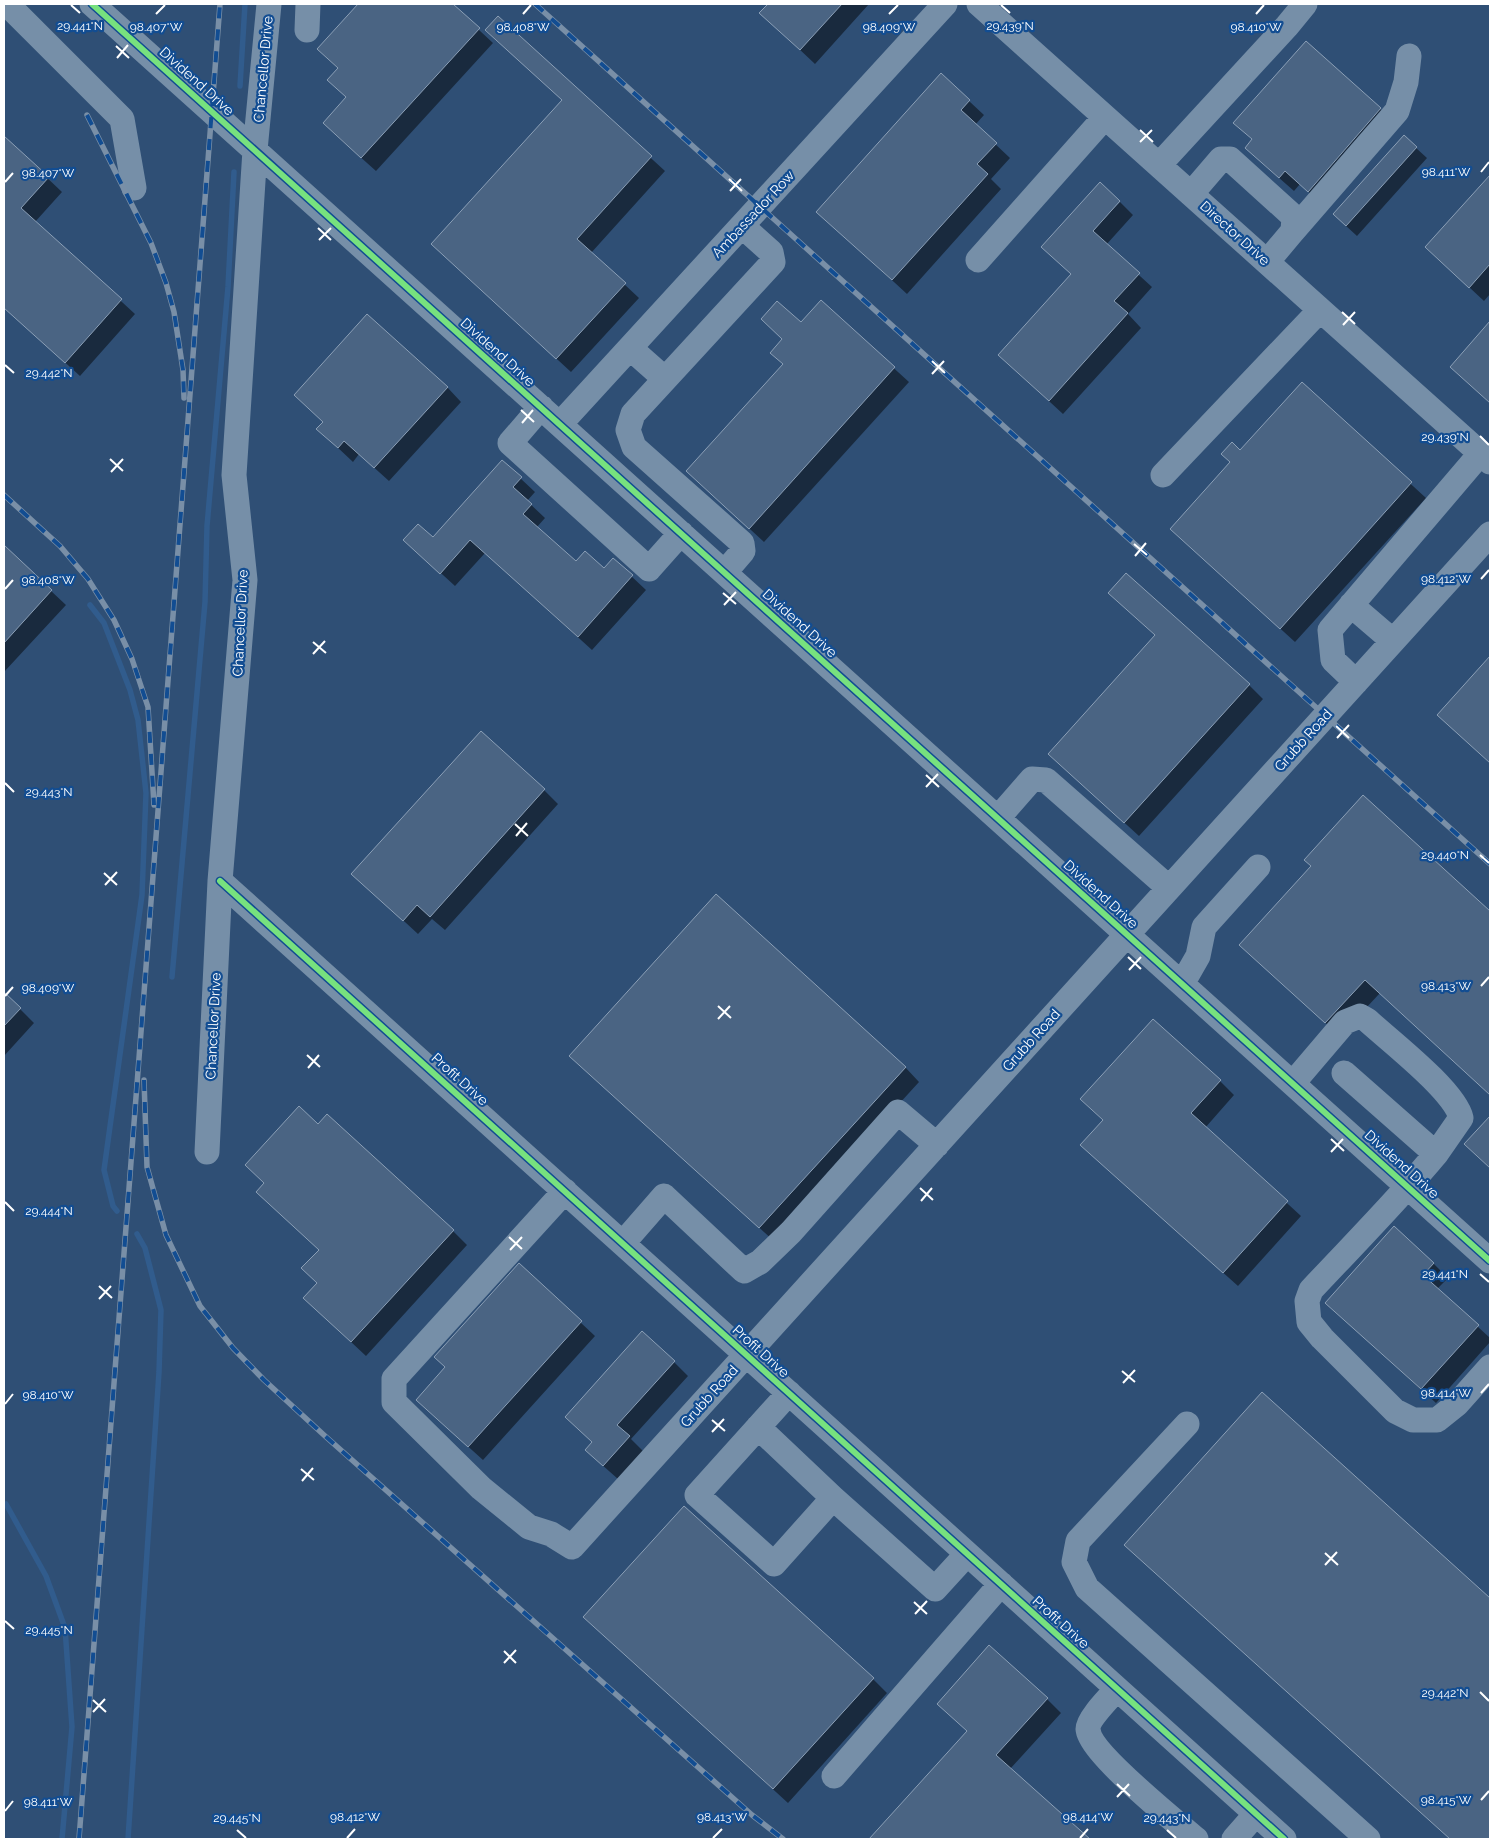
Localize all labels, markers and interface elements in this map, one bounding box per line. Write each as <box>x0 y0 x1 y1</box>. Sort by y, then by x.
street label: Chancellor Drive <box>250 15 276 123</box>
text: 29.441°N <box>57 19 103 33</box>
text: 29.439°N <box>986 19 1034 33</box>
text: 98.407°W <box>130 20 183 34</box>
text: 98.408°W <box>496 20 550 34</box>
text: 98.409°W <box>863 20 916 34</box>
text: 98.410°W <box>1231 20 1282 34</box>
street label: Dividend Drive <box>157 43 237 119</box>
text: 98.411°W <box>1422 165 1471 179</box>
text: 98.407°W <box>22 166 75 180</box>
street label: Ambassador Row <box>709 167 798 261</box>
street label: Director Drive <box>1197 198 1273 268</box>
street label: Dividend Drive <box>458 314 538 390</box>
text: 29.442°N <box>25 366 73 380</box>
text: 29.439°N <box>1421 430 1469 444</box>
street label: Chancellor Drive <box>229 569 251 677</box>
text: 98.412°W <box>1421 572 1471 586</box>
text: 98.408°W <box>21 573 75 587</box>
street label: Dividend Drive <box>760 585 840 661</box>
street label: Grubb Road <box>1271 706 1335 774</box>
text: 29.443°N <box>25 785 73 799</box>
text: 29.440°N <box>1421 848 1469 862</box>
street label: Dividend Drive <box>1061 856 1141 932</box>
street label: Chancellor Drive <box>202 972 224 1080</box>
text: 98.413°W <box>1421 979 1471 993</box>
text: 98.409°W <box>22 981 75 995</box>
street label: Grubb Road <box>999 1006 1063 1074</box>
street label: Profit Drive <box>429 1050 491 1108</box>
street label: Dividend Drive <box>1362 1126 1442 1202</box>
text: 29.444°N <box>25 1204 73 1218</box>
text: 29.441°N <box>1422 1267 1468 1281</box>
street label: Profit Drive <box>730 1322 792 1380</box>
street label: Grubb Road <box>677 1362 741 1430</box>
text: 98.414°W <box>1421 1386 1472 1400</box>
text: 98.410°W <box>23 1388 74 1402</box>
street label: Profit Drive <box>1030 1593 1092 1651</box>
text: 29.445°N <box>25 1623 73 1637</box>
text: 29.442°N <box>1421 1686 1469 1700</box>
text: 98.415°W <box>1421 1793 1472 1807</box>
text: 98.411°W <box>24 1795 73 1809</box>
text: 98.412°W <box>330 1810 380 1824</box>
text: 98.413°W <box>697 1810 747 1824</box>
text: 98.414°W <box>1063 1810 1114 1824</box>
text: 29.445°N <box>213 1811 261 1825</box>
text: 29.443°N <box>1143 1811 1191 1825</box>

